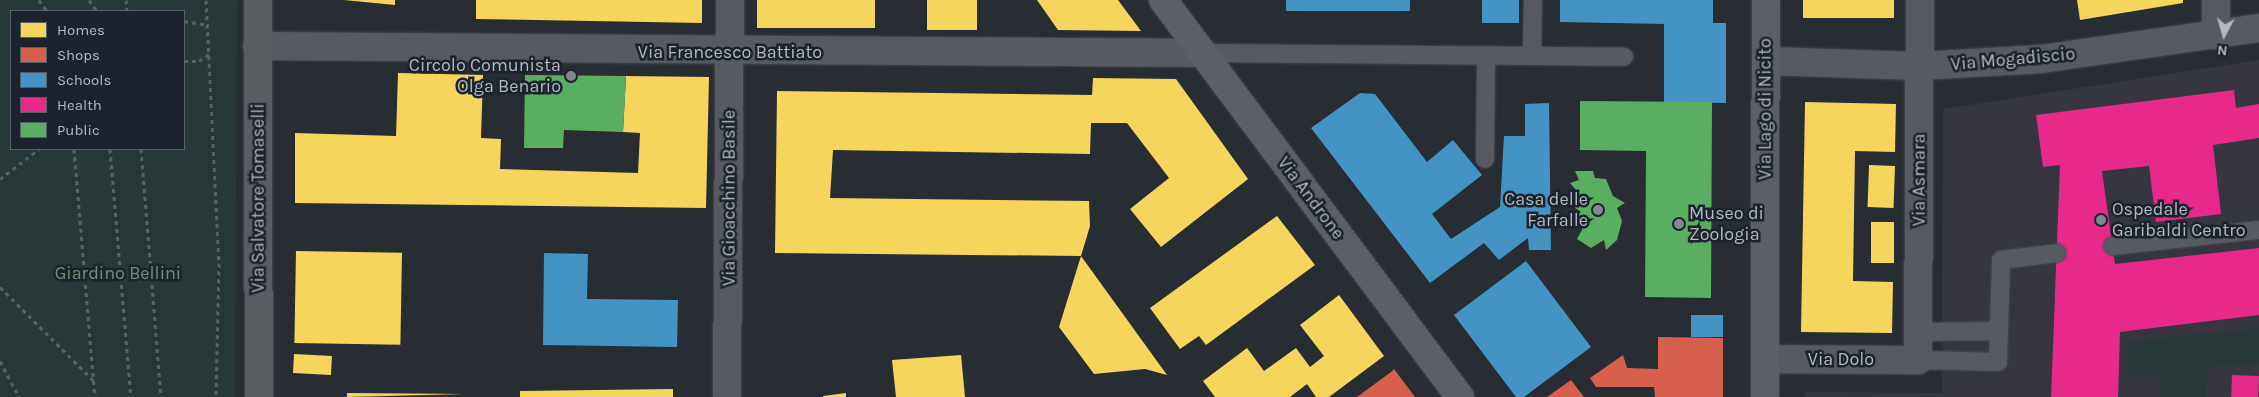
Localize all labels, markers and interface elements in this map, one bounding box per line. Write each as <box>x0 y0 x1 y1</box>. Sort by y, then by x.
legend <box>10 10 185 150</box>
north arrow <box>2199 10 2249 60</box>
text: Homes <box>57 21 105 39</box>
street label: Via Lago di Nicito <box>1754 38 1776 180</box>
street label: Via Francesco Battiato <box>638 41 822 63</box>
text: N <box>2217 41 2228 59</box>
street label: Via Mogadiscio <box>1950 43 2076 75</box>
text: Shops <box>57 46 100 64</box>
place label: Circolo Comunista Olga Benario <box>409 55 561 98</box>
marker: Circolo Comunista Olga Benario <box>565 70 577 82</box>
text: Schools <box>57 71 111 89</box>
text: Health <box>57 96 102 114</box>
street label: Via Salvatore Tomaselli <box>247 103 269 293</box>
street label: Via Gioacchino Basile <box>718 110 740 286</box>
text: Public <box>57 121 100 139</box>
street label: Via Asmara <box>1908 134 1930 226</box>
street label: Via Androne <box>1273 152 1349 244</box>
place label: Casa delle Farfalle <box>1504 189 1588 232</box>
place label: Ospedale Garibaldi Centro <box>2112 199 2246 242</box>
place label: Museo di Zoologia <box>1689 203 1764 245</box>
marker: Casa delle Farfalle <box>1592 204 1604 216</box>
marker: Ospedale Garibaldi Centro <box>2094 213 2108 227</box>
marker: Museo di Zoologia <box>1673 218 1685 230</box>
park label: Giardino Bellini <box>55 262 181 284</box>
street label: Via Dolo <box>1808 348 1874 370</box>

